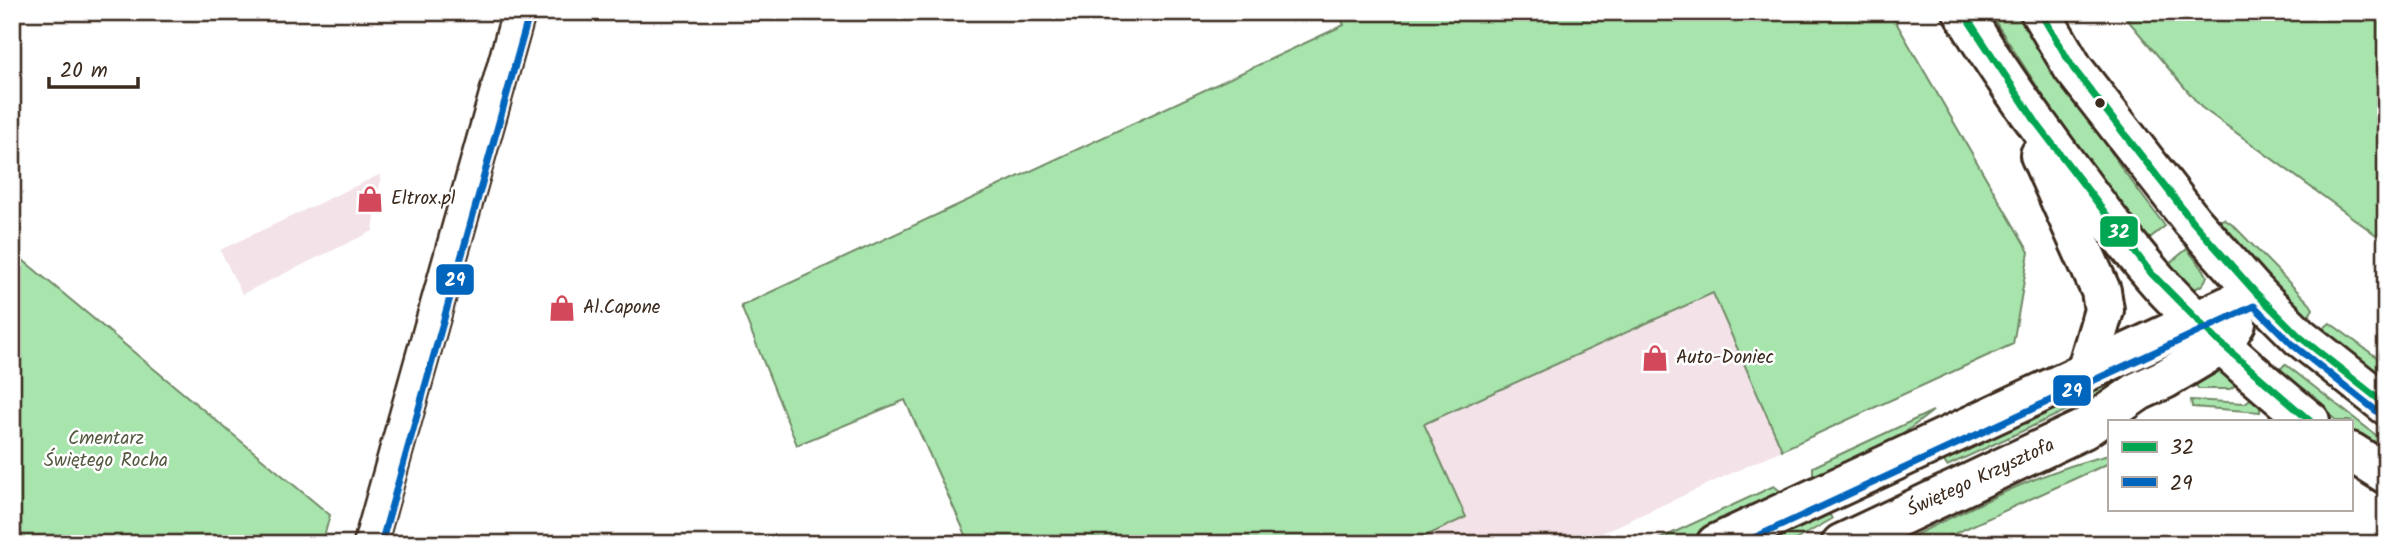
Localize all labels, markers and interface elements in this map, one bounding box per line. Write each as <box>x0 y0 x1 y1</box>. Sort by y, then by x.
scale bar <box>49 46 138 90</box>
text: 20 m <box>60 55 108 88</box>
unlabelled marker <box>2093 96 2107 110</box>
shop icon: Eltrox.pl <box>355 184 385 214</box>
place label: Eltrox.pl <box>391 184 456 214</box>
line badge: 32 <box>2099 215 2139 248</box>
text: 32 <box>2107 218 2130 248</box>
line badge: 29 <box>435 263 475 296</box>
text: 29 <box>445 266 466 296</box>
shop icon: Al.Capone <box>547 293 577 323</box>
place label: Al.Capone <box>583 293 661 323</box>
shop icon: Auto-Doniec <box>1640 343 1670 373</box>
place label: Auto-Doniec <box>1676 343 1774 373</box>
line badge: 29 <box>2052 374 2092 407</box>
text: 29 <box>2062 377 2083 407</box>
legend <box>2108 420 2352 510</box>
park label: Cmentarz Świętego Rocha <box>44 424 168 476</box>
street label: Świętego Krzysztofa <box>1902 431 2060 525</box>
text: 32 <box>2170 432 2194 465</box>
text: 29 <box>2170 468 2192 501</box>

